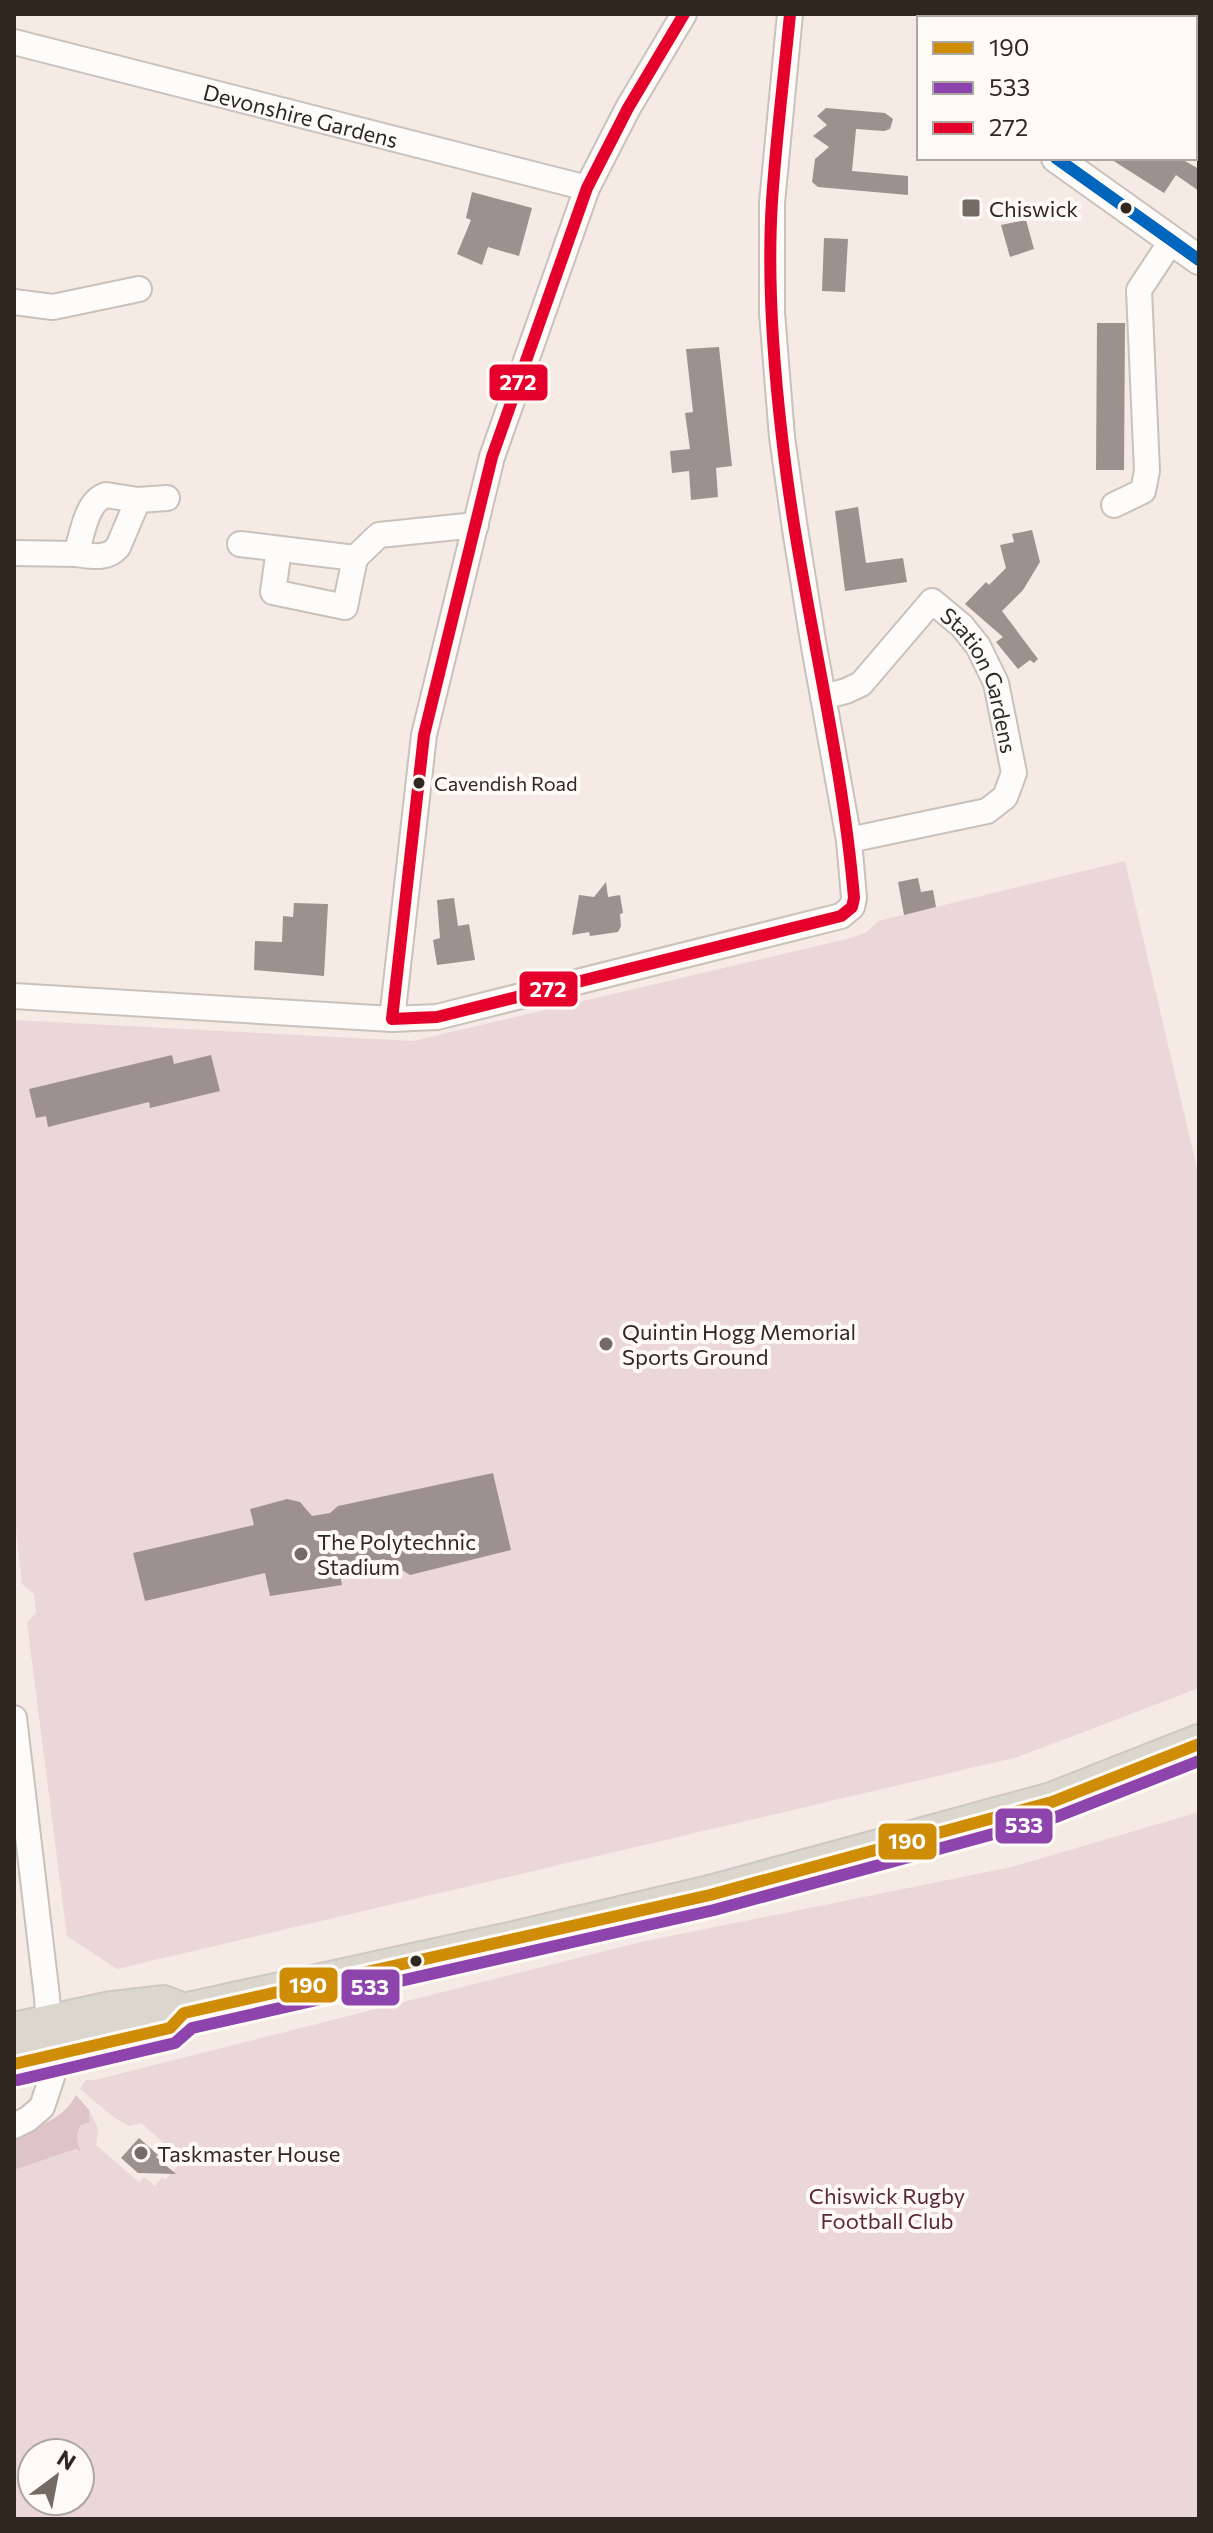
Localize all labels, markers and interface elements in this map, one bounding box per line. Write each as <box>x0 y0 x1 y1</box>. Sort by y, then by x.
legend <box>917 16 1197 160</box>
text: 190 <box>989 32 1030 61</box>
text: 533 <box>989 72 1030 101</box>
street label: Devonshire Gardens <box>201 77 401 153</box>
text: 272 <box>989 112 1028 141</box>
place label: Chiswick <box>989 195 1078 222</box>
marker: Chiswick <box>960 197 982 219</box>
unlabelled marker <box>1118 200 1134 216</box>
line badge: 272 <box>488 363 549 402</box>
text: 272 <box>500 368 537 395</box>
street label: Station Gardens <box>936 601 1023 755</box>
place label: Cavendish Road <box>434 771 578 795</box>
marker: Cavendish Road <box>411 775 427 791</box>
line badge: 272 <box>518 970 579 1008</box>
text: 272 <box>530 975 567 1002</box>
place label: Quintin Hogg Memorial Sports Ground <box>622 1318 856 1370</box>
marker: Quintin Hogg Memorial Sports Ground <box>597 1335 615 1353</box>
place label: The Polytechnic Stadium <box>317 1528 476 1580</box>
marker: The Polytechnic Stadium <box>292 1545 310 1563</box>
line badge: 533 <box>994 1807 1054 1845</box>
text: 533 <box>1005 1811 1043 1838</box>
line badge: 190 <box>877 1822 938 1861</box>
text: 190 <box>888 1827 926 1854</box>
unlabelled marker <box>408 1953 424 1969</box>
line badge: 190 <box>278 1966 339 2004</box>
line badge: 533 <box>340 1968 401 2007</box>
text: 190 <box>289 1971 327 1998</box>
text: 533 <box>351 1973 389 2000</box>
place label: Taskmaster House <box>157 2140 340 2167</box>
marker: Taskmaster House <box>132 2144 150 2162</box>
park label: Chiswick Rugby Football Club <box>809 2182 965 2234</box>
north arrow <box>16 2437 96 2517</box>
text: N <box>53 2444 81 2475</box>

